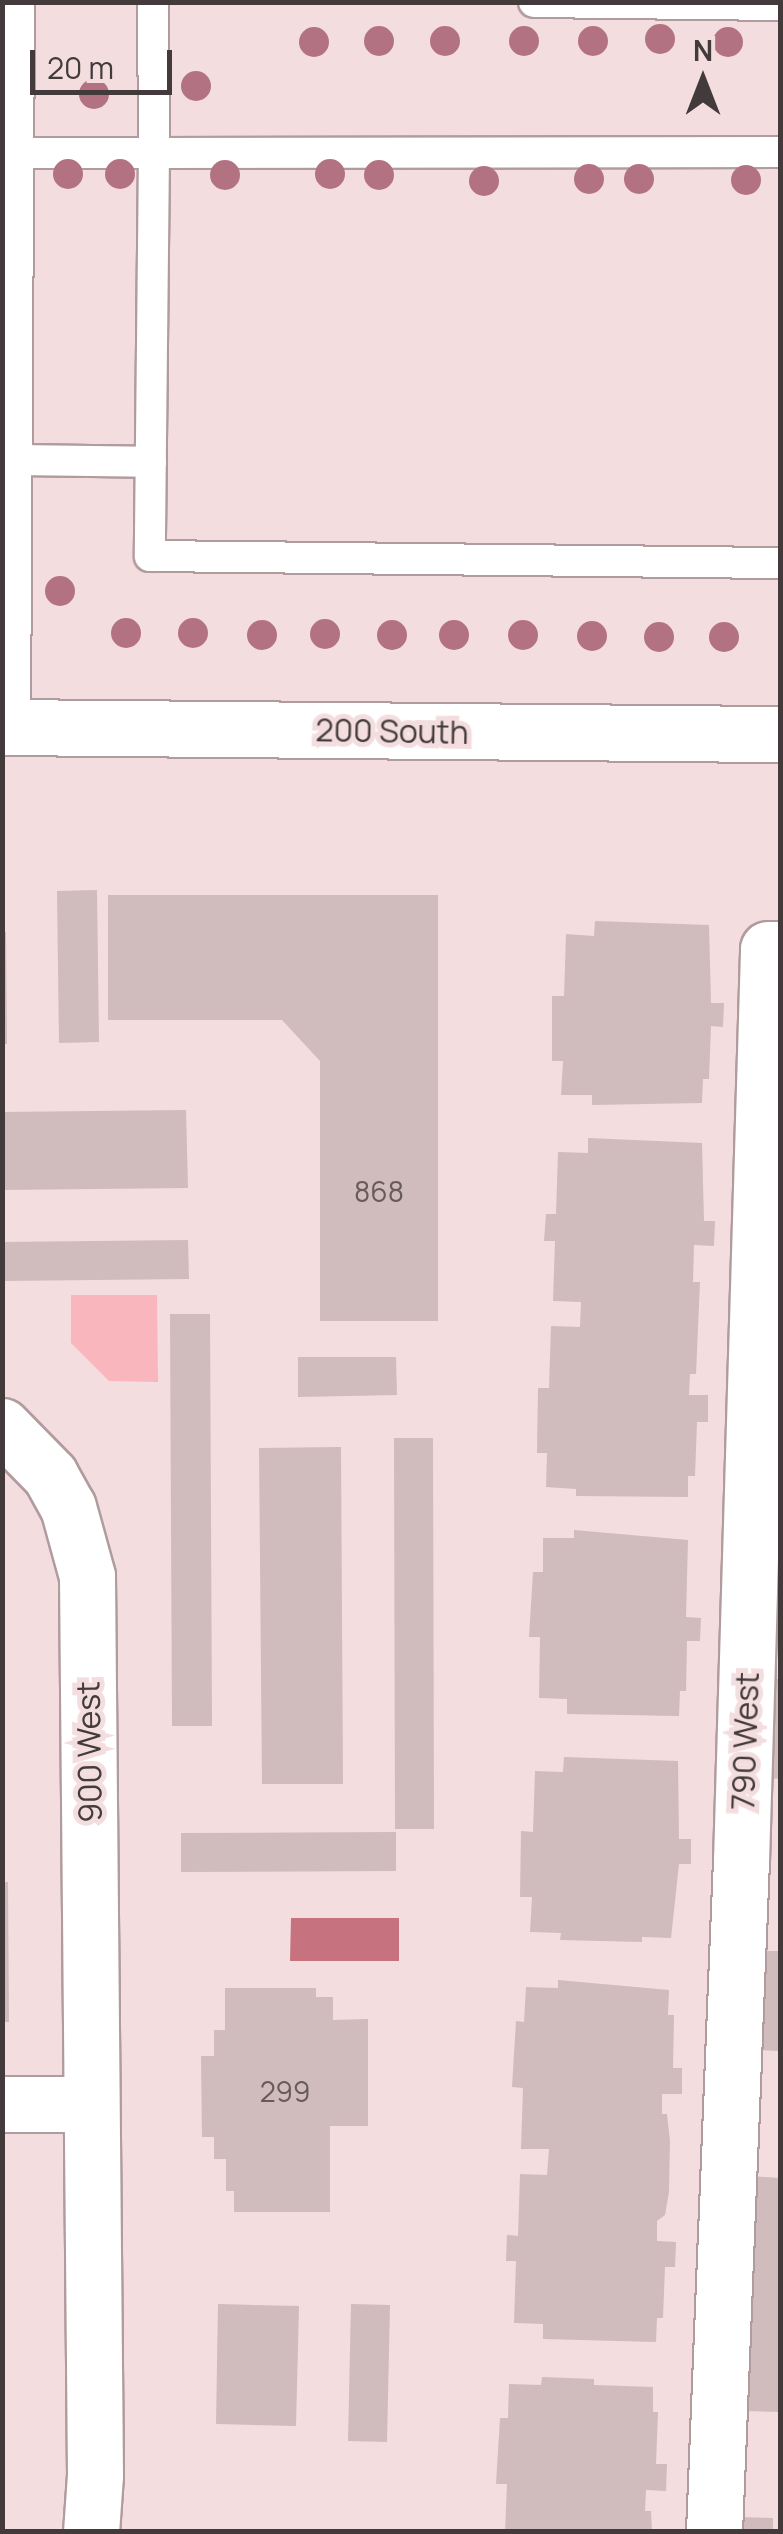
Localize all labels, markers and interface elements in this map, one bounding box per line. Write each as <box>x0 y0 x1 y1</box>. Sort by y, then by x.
scale bar <box>35 30 178 92</box>
north arrow <box>653 30 753 130</box>
text: N <box>693 31 713 69</box>
text: 20 m <box>47 47 114 88</box>
street label: 200 South <box>315 710 469 752</box>
house number: 868 <box>354 1174 404 1208</box>
street label: 790 West <box>723 1671 767 1811</box>
street label: 900 West <box>69 1681 109 1823</box>
house number: 299 <box>260 2074 310 2108</box>

